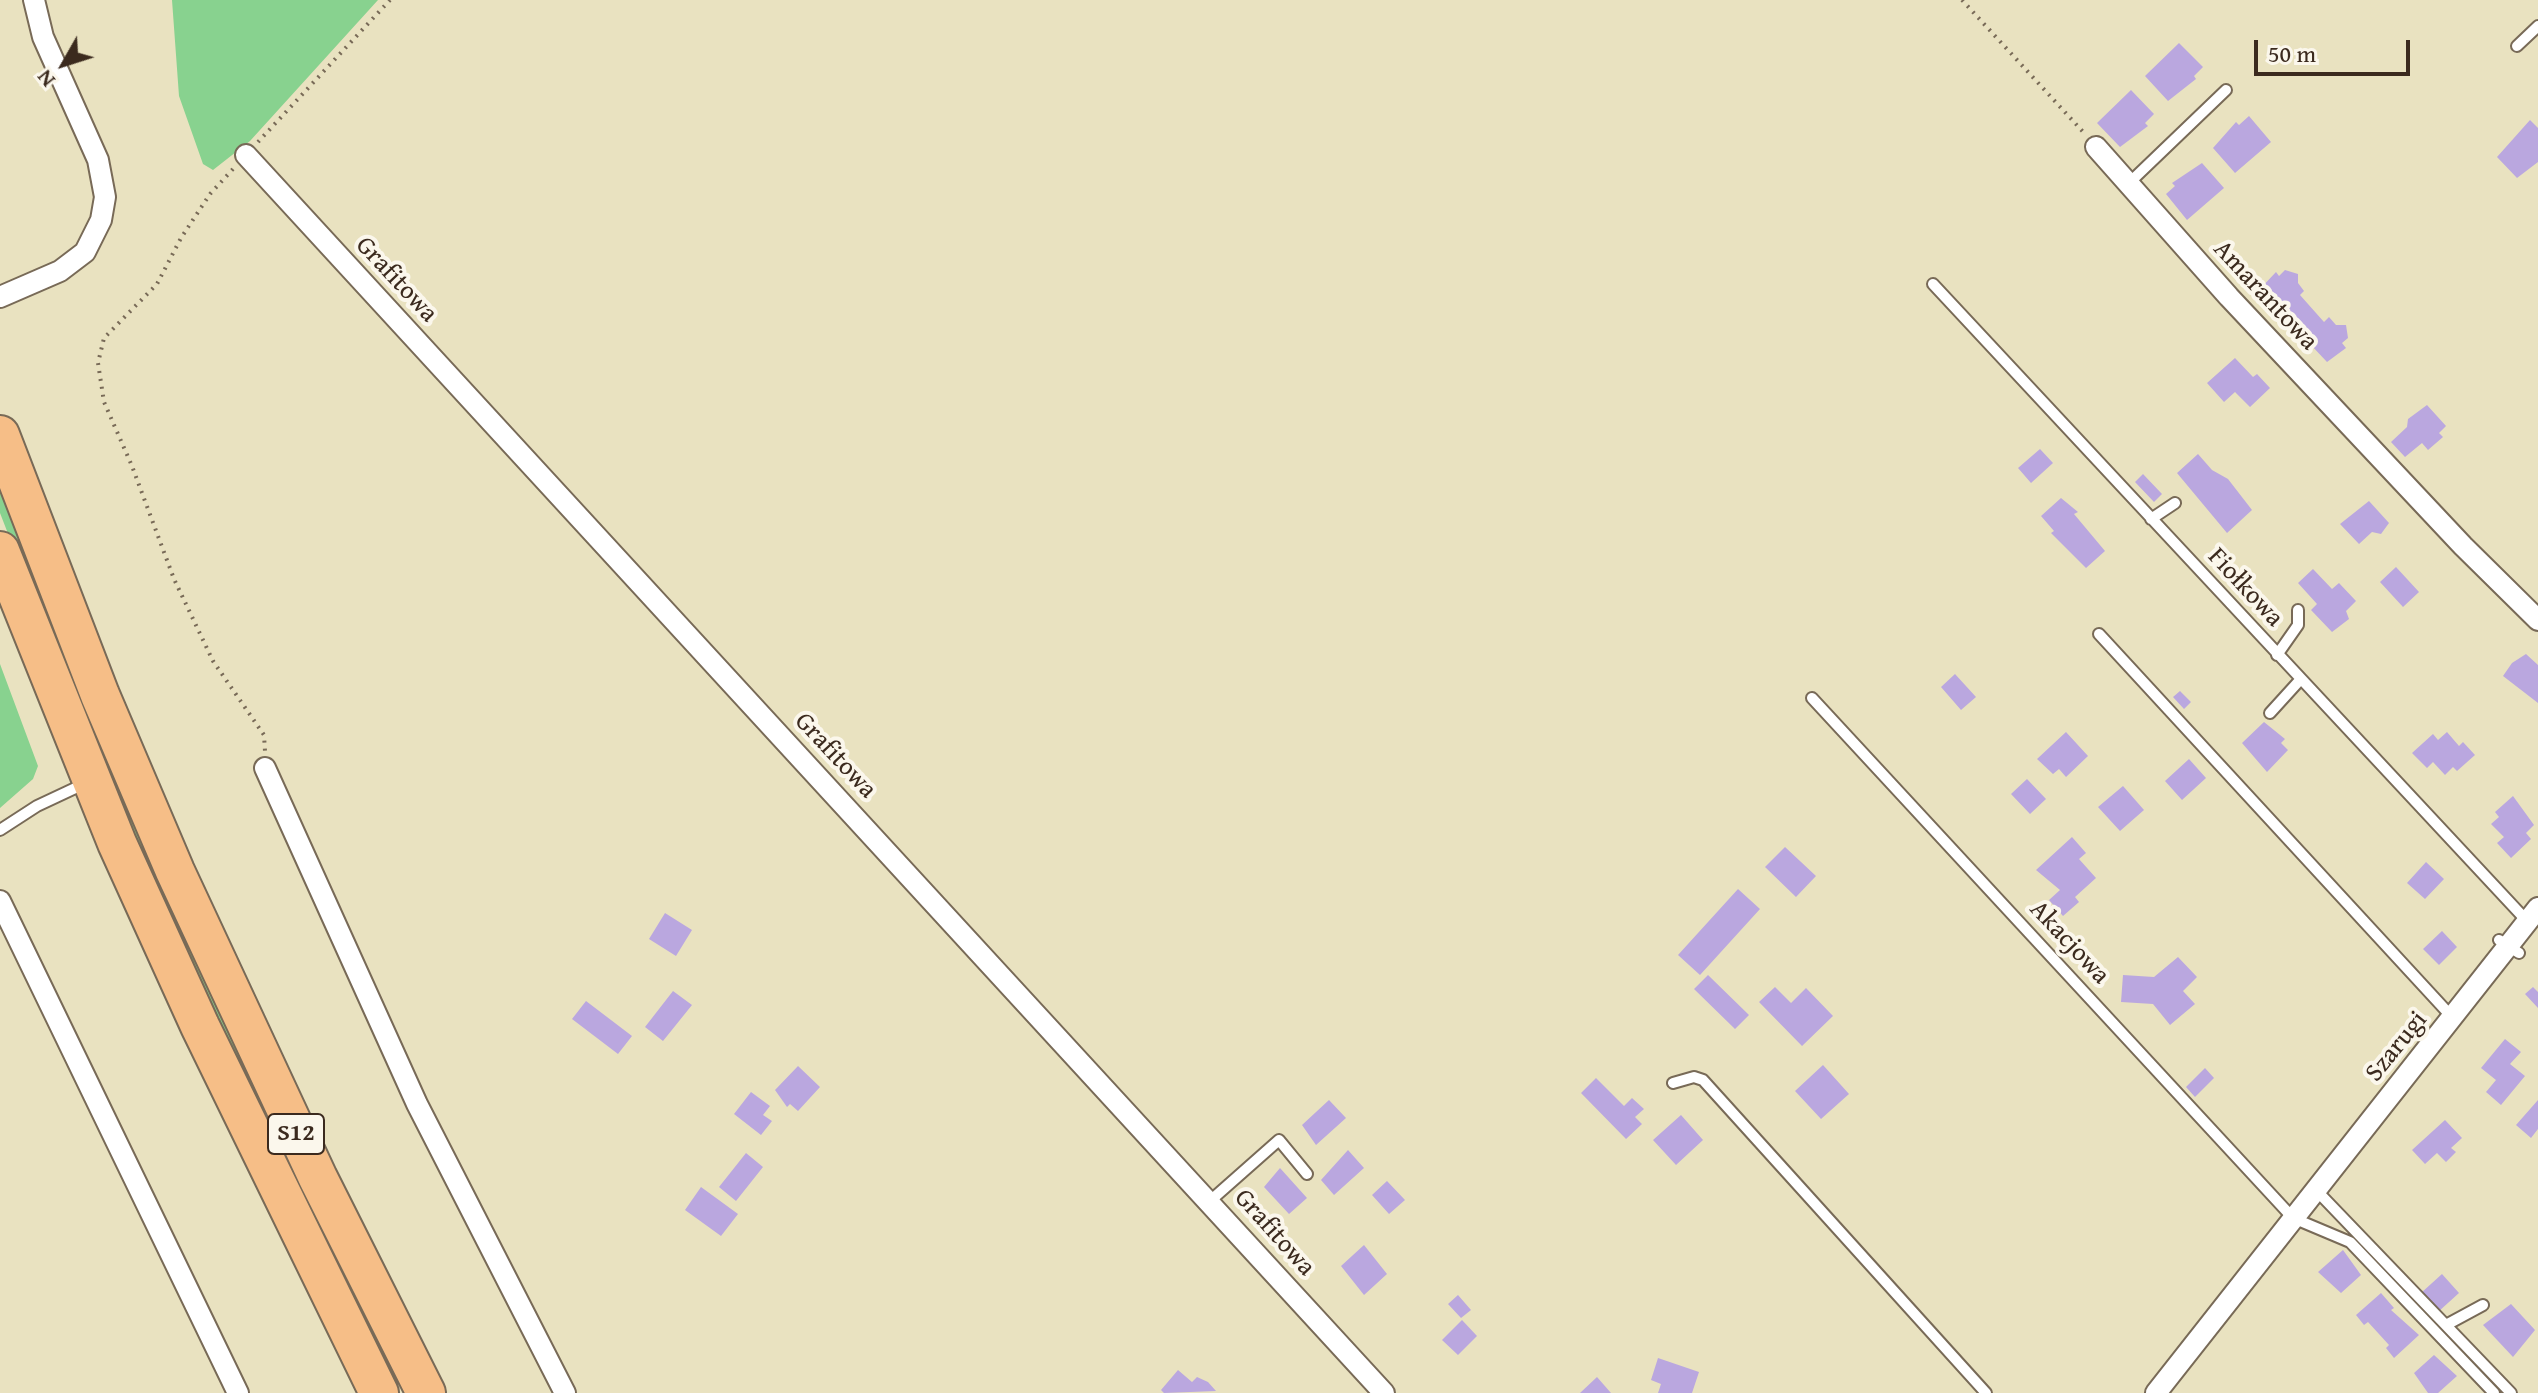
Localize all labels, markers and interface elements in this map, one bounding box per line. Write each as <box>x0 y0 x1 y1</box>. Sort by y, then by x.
north arrow <box>24 24 104 104</box>
scale bar <box>2258 24 2414 74</box>
text: 50 m <box>2268 36 2316 71</box>
text: N <box>28 63 62 95</box>
street label: Grafitowa <box>348 231 444 329</box>
street label: Amarantowa <box>2206 235 2324 357</box>
street label: Fiołkowa <box>2201 542 2289 634</box>
street label: Grafitowa <box>787 707 883 805</box>
street label: Akacjowa <box>2022 895 2116 991</box>
street label: Szarugi <box>2359 1006 2435 1088</box>
road number: S12 <box>268 1114 324 1154</box>
street label: Grafitowa <box>1227 1183 1321 1283</box>

